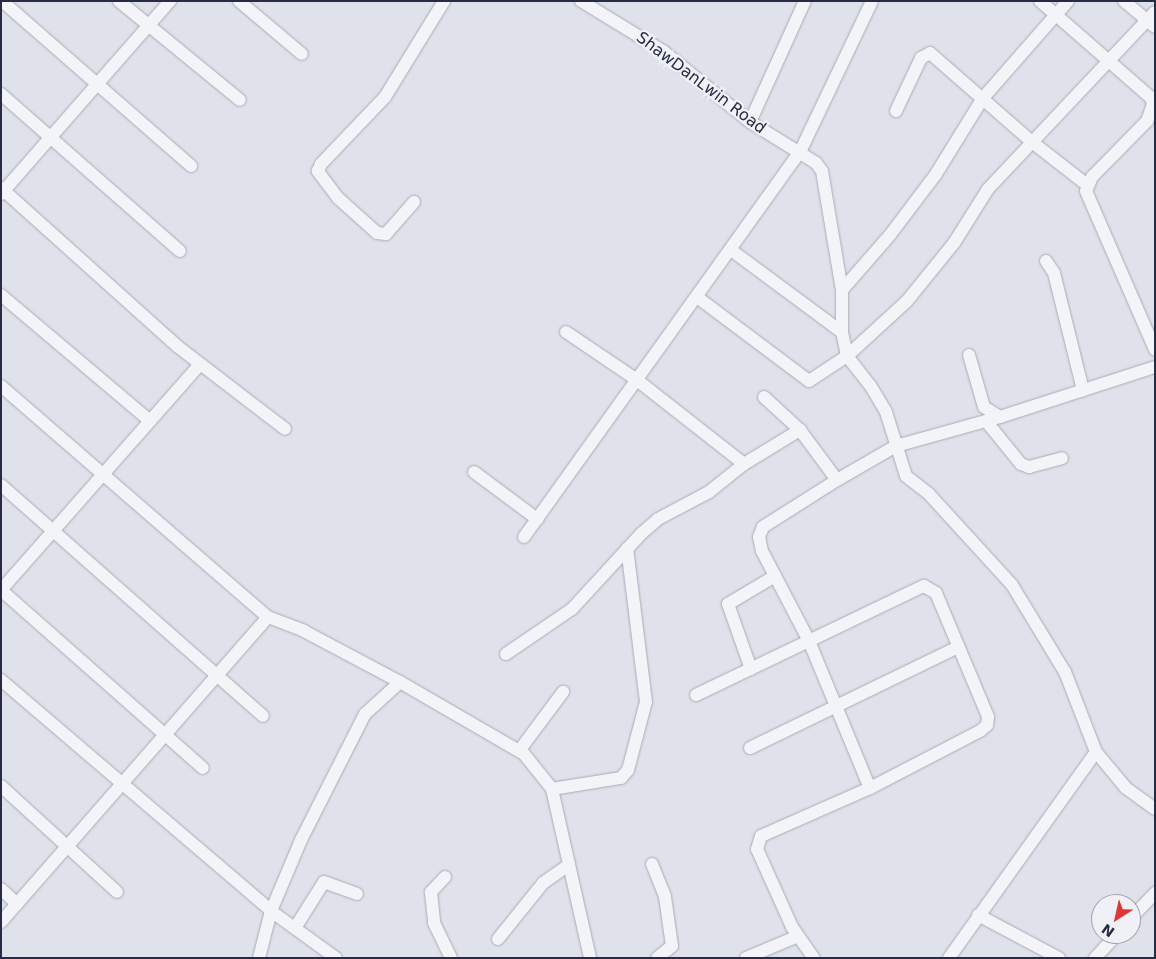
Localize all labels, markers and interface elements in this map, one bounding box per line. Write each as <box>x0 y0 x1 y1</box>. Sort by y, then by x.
street label: ShawDanLwin Road <box>632 28 770 138</box>
north arrow <box>1091 894 1141 944</box>
text: N <box>1099 921 1117 940</box>

